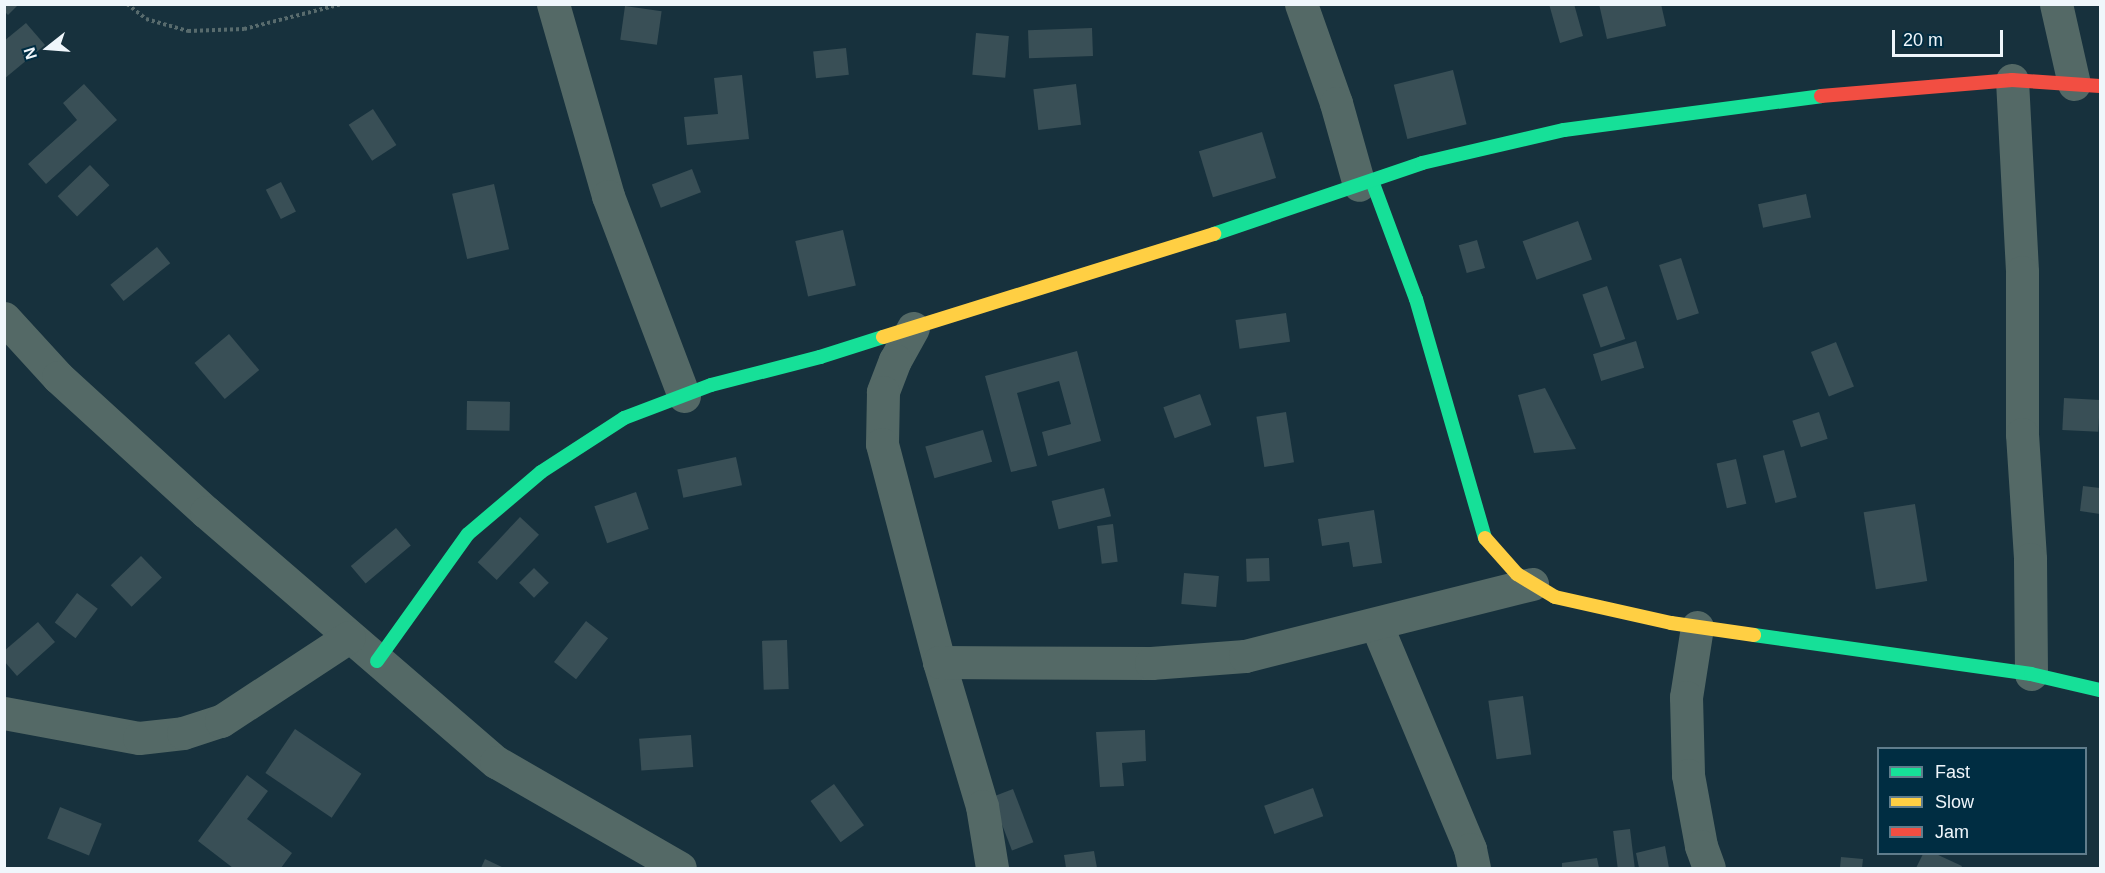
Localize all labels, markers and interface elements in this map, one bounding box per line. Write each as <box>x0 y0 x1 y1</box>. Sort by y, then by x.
north arrow <box>18 18 78 78</box>
scale bar <box>1895 18 2006 56</box>
text: 20 m <box>1903 30 1943 50</box>
text: N <box>20 45 40 61</box>
legend <box>1877 747 2087 855</box>
text: Fast <box>1935 762 1970 782</box>
text: Slow <box>1935 792 1974 812</box>
text: Jam <box>1935 822 1969 842</box>

